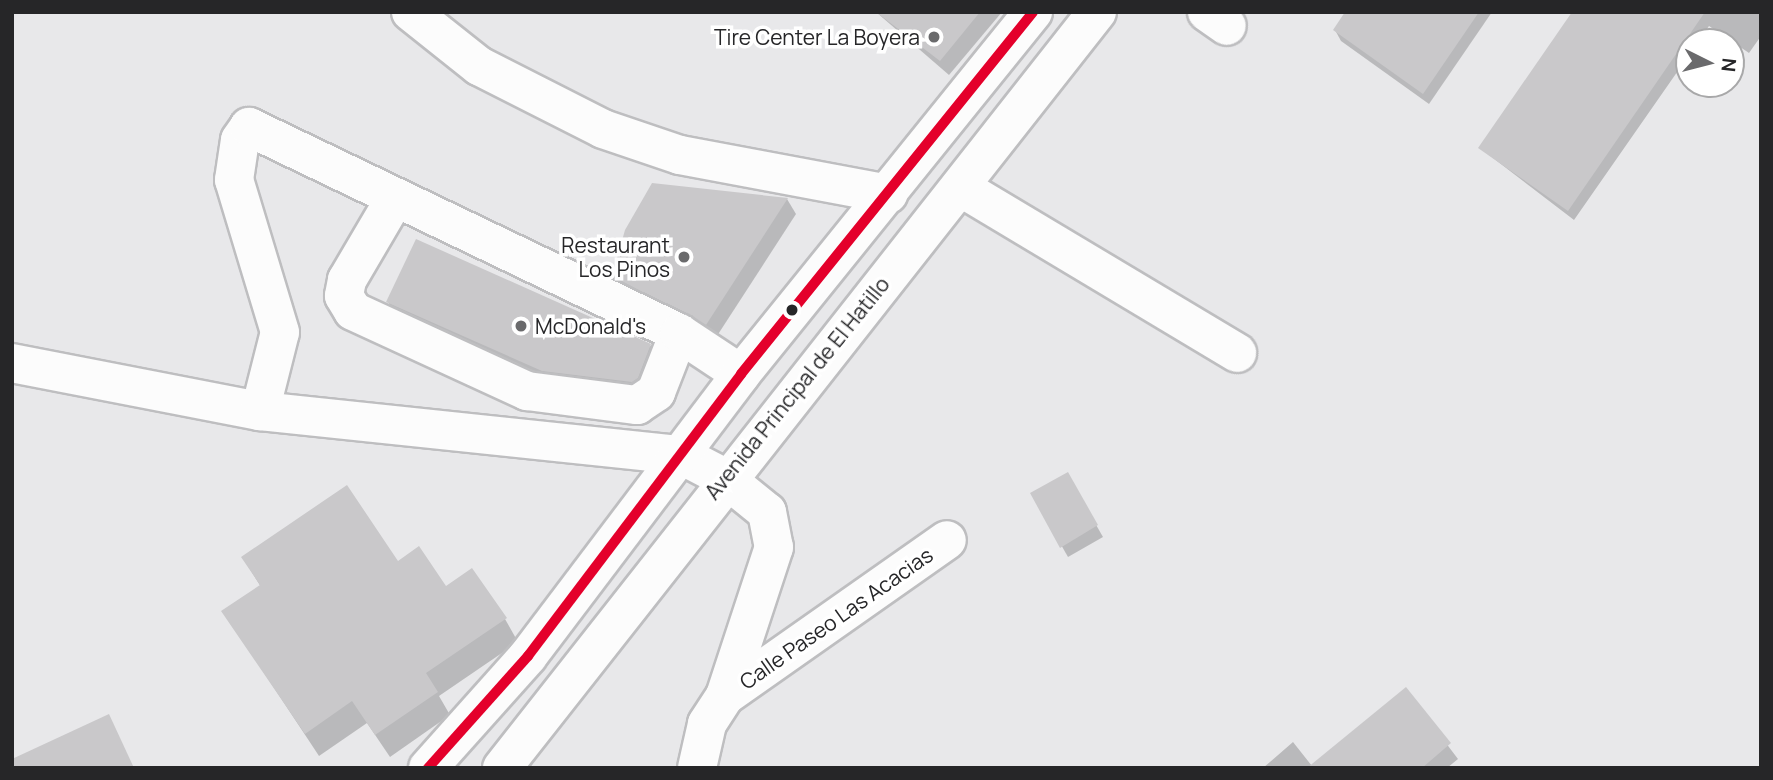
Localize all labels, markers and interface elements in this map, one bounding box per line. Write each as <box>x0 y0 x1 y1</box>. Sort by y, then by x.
place label: Tire Center La Boyera <box>714 24 920 50</box>
north arrow <box>1675 28 1745 98</box>
marker: Tire Center La Boyera <box>926 29 942 45</box>
text: N <box>1715 57 1743 73</box>
place label: Restaurant Los Pinos <box>561 232 670 282</box>
marker: Restaurant Los Pinos <box>676 249 692 265</box>
street label: Avenida Principal de El Hatillo <box>699 272 895 504</box>
unlabelled marker <box>785 303 799 317</box>
place label: McDonald's <box>535 313 646 339</box>
marker: McDonald's <box>513 318 529 334</box>
street label: Calle Paseo Las Acacias <box>735 542 937 694</box>

